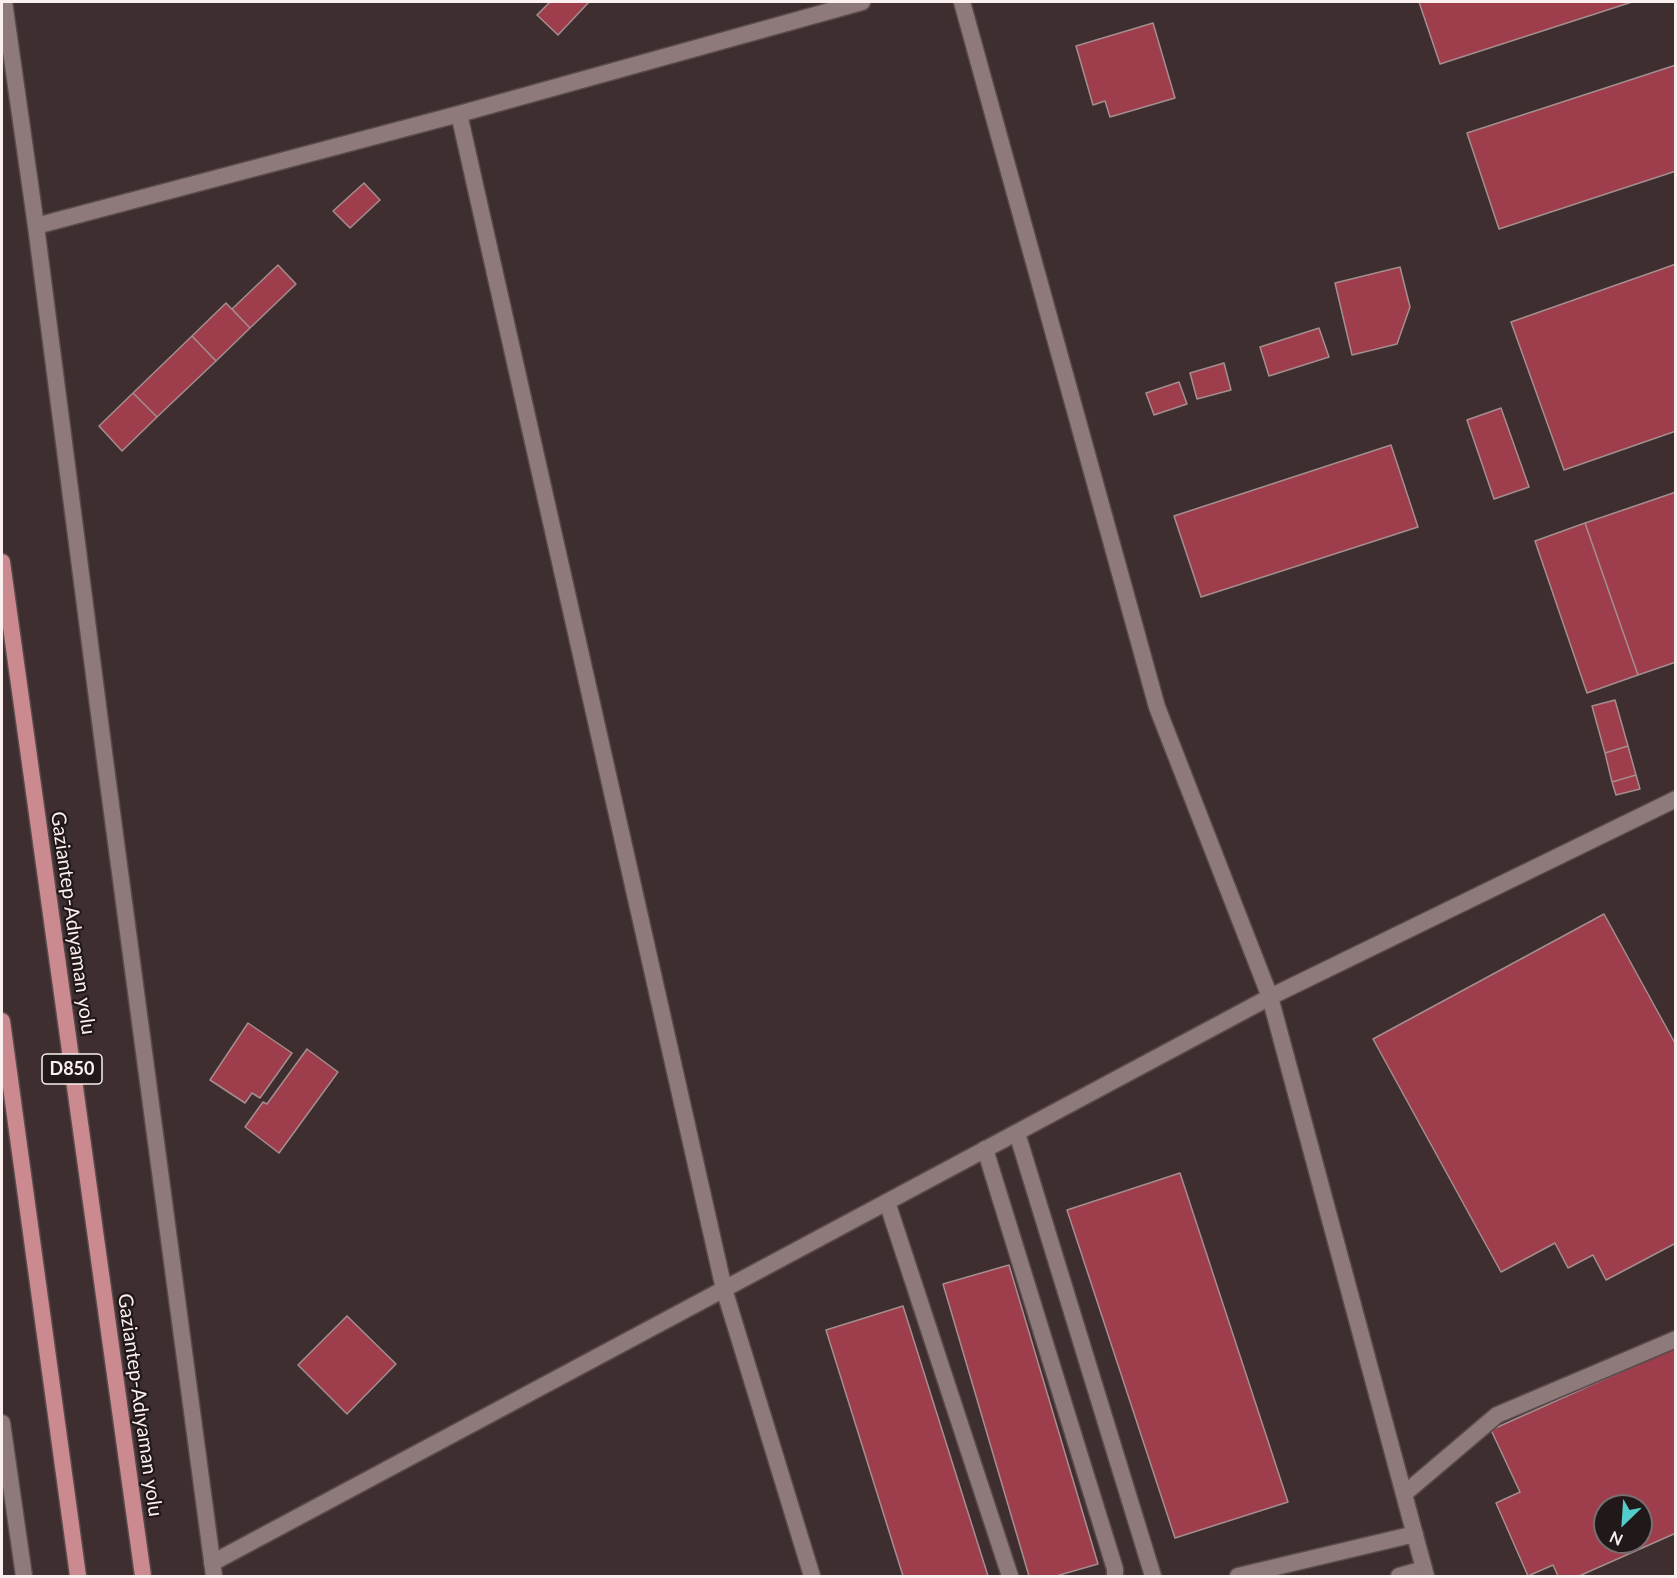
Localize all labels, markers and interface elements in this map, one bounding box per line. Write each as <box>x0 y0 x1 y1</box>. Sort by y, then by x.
street label: Gaziantep-Adıyaman yolu <box>45 810 101 1036</box>
road number: D850 <box>42 1054 102 1084</box>
street label: Gaziantep-Adıyaman yolu <box>112 1292 168 1518</box>
north arrow <box>1593 1494 1653 1554</box>
text: N <box>1606 1528 1626 1550</box>

